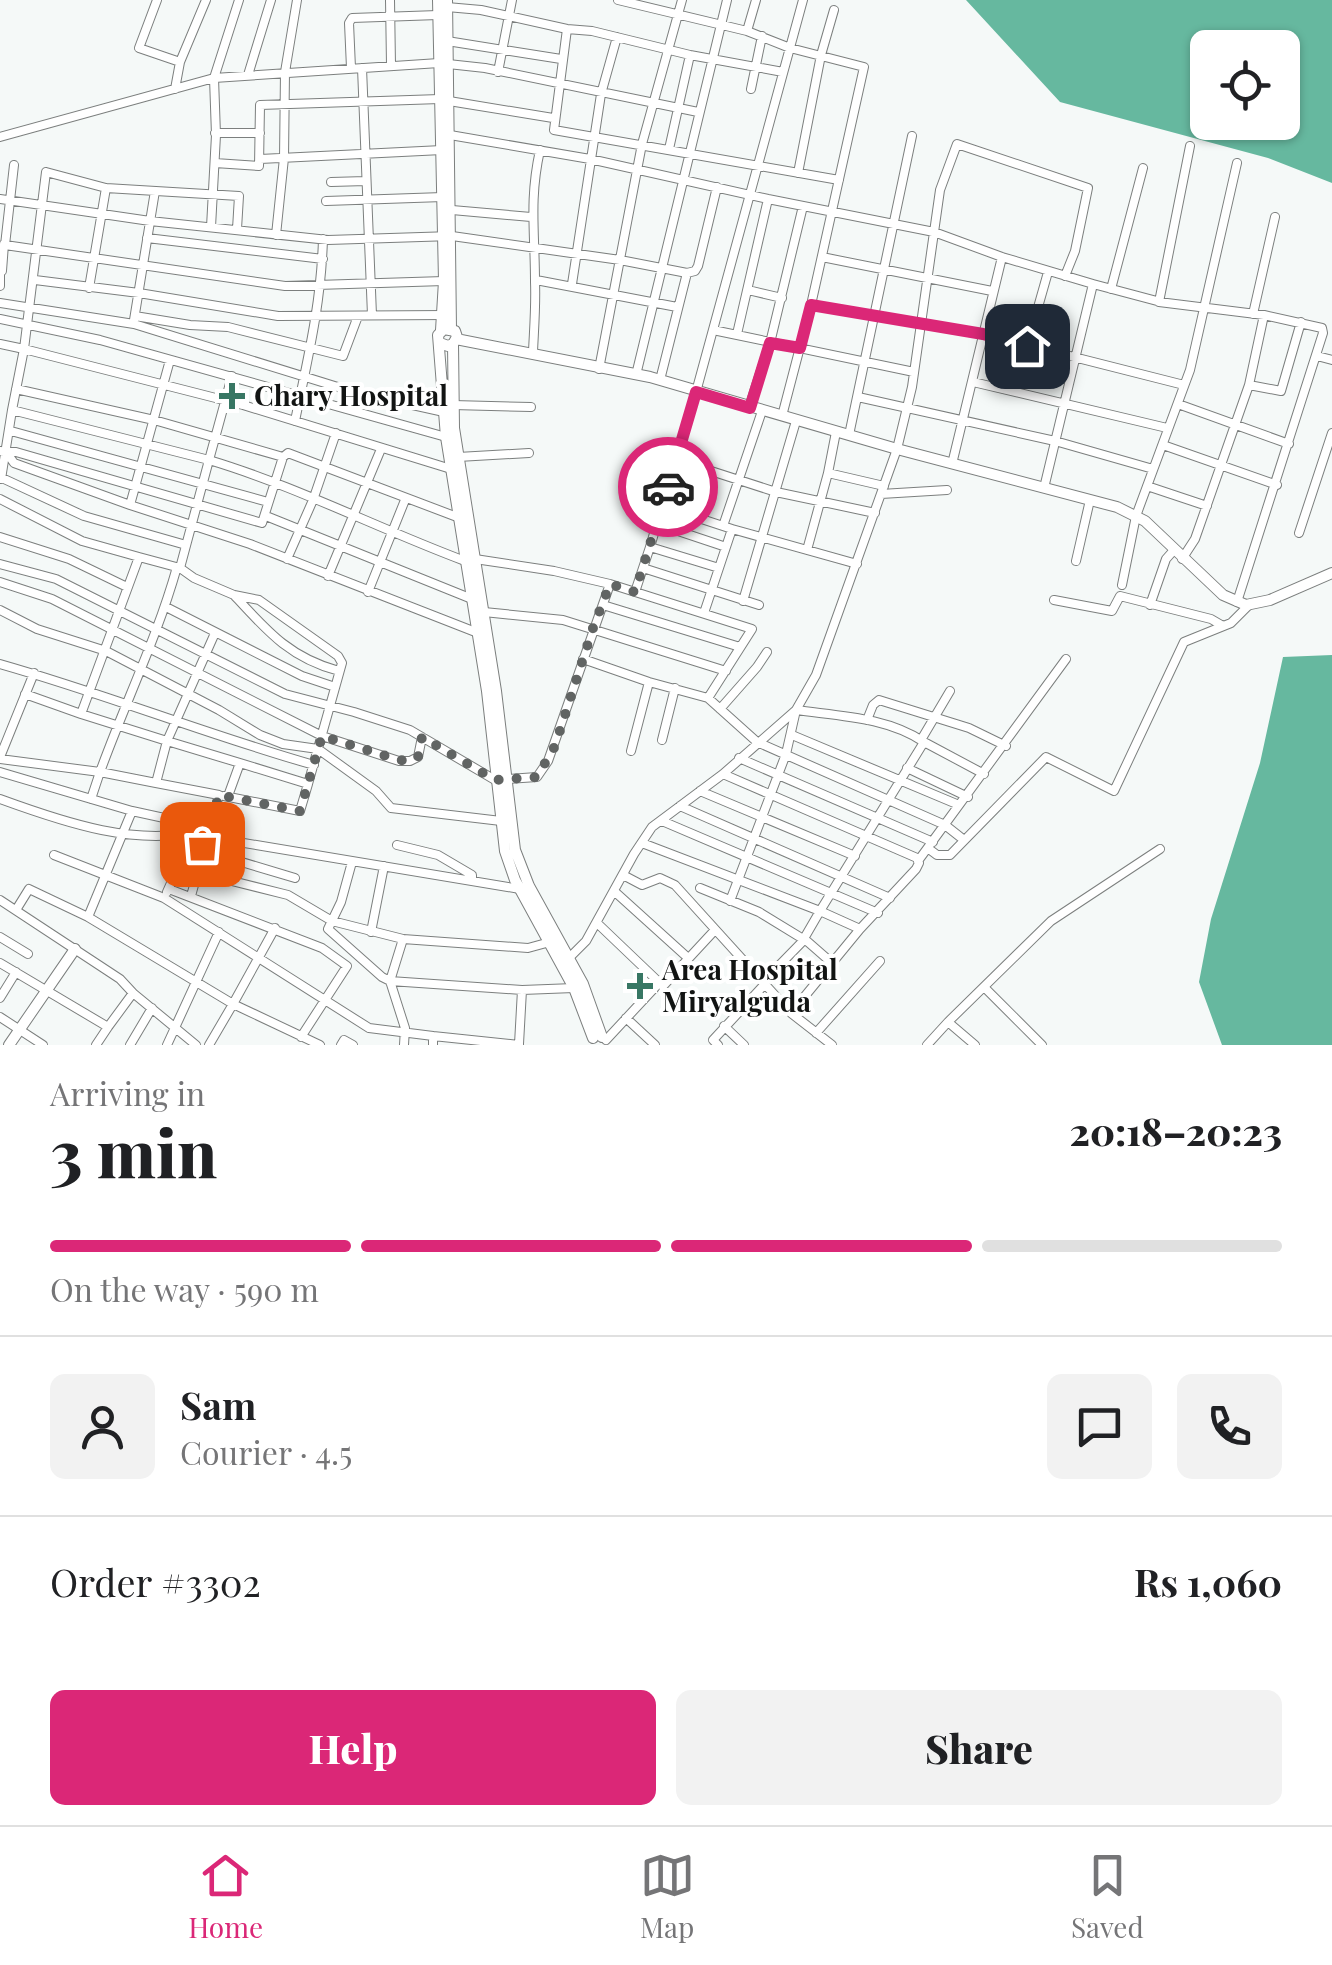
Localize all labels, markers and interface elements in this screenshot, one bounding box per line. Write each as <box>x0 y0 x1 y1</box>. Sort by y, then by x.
map controls <box>1190 30 1300 140</box>
button: locate <box>1190 30 1300 140</box>
pin <box>985 304 1070 389</box>
icon: home <box>1000 319 1055 374</box>
place label: Chary Hospital <box>254 376 448 413</box>
marker: Chary Hospital <box>219 383 245 409</box>
courier <box>618 437 718 537</box>
icon: car <box>641 460 696 515</box>
pin <box>160 802 245 887</box>
icon: bag <box>175 817 230 872</box>
place label: Area Hospital Miryalguda <box>661 950 838 1019</box>
marker: Area Hospital Miryalguda <box>627 973 653 999</box>
text: Arriving in <box>50 1071 205 1114</box>
text: 20:18–20:23 <box>1069 1105 1282 1156</box>
text: 3 min <box>50 1108 217 1194</box>
text: On the way · 590 m <box>50 1267 319 1310</box>
button: person <box>50 1374 155 1479</box>
button: chat <box>1047 1374 1152 1479</box>
button: phone <box>1177 1374 1282 1479</box>
text: Sam <box>180 1379 256 1430</box>
text: Courier · 4.5 <box>180 1430 352 1473</box>
text: Order #3302 <box>50 1556 261 1607</box>
text: Rs 1,060 <box>1134 1556 1282 1607</box>
button: Help <box>50 1690 656 1805</box>
button: Share <box>676 1690 1282 1805</box>
tab: Home <box>188 1848 263 1945</box>
tab: Map <box>640 1848 695 1945</box>
tab: Saved <box>1071 1848 1144 1945</box>

